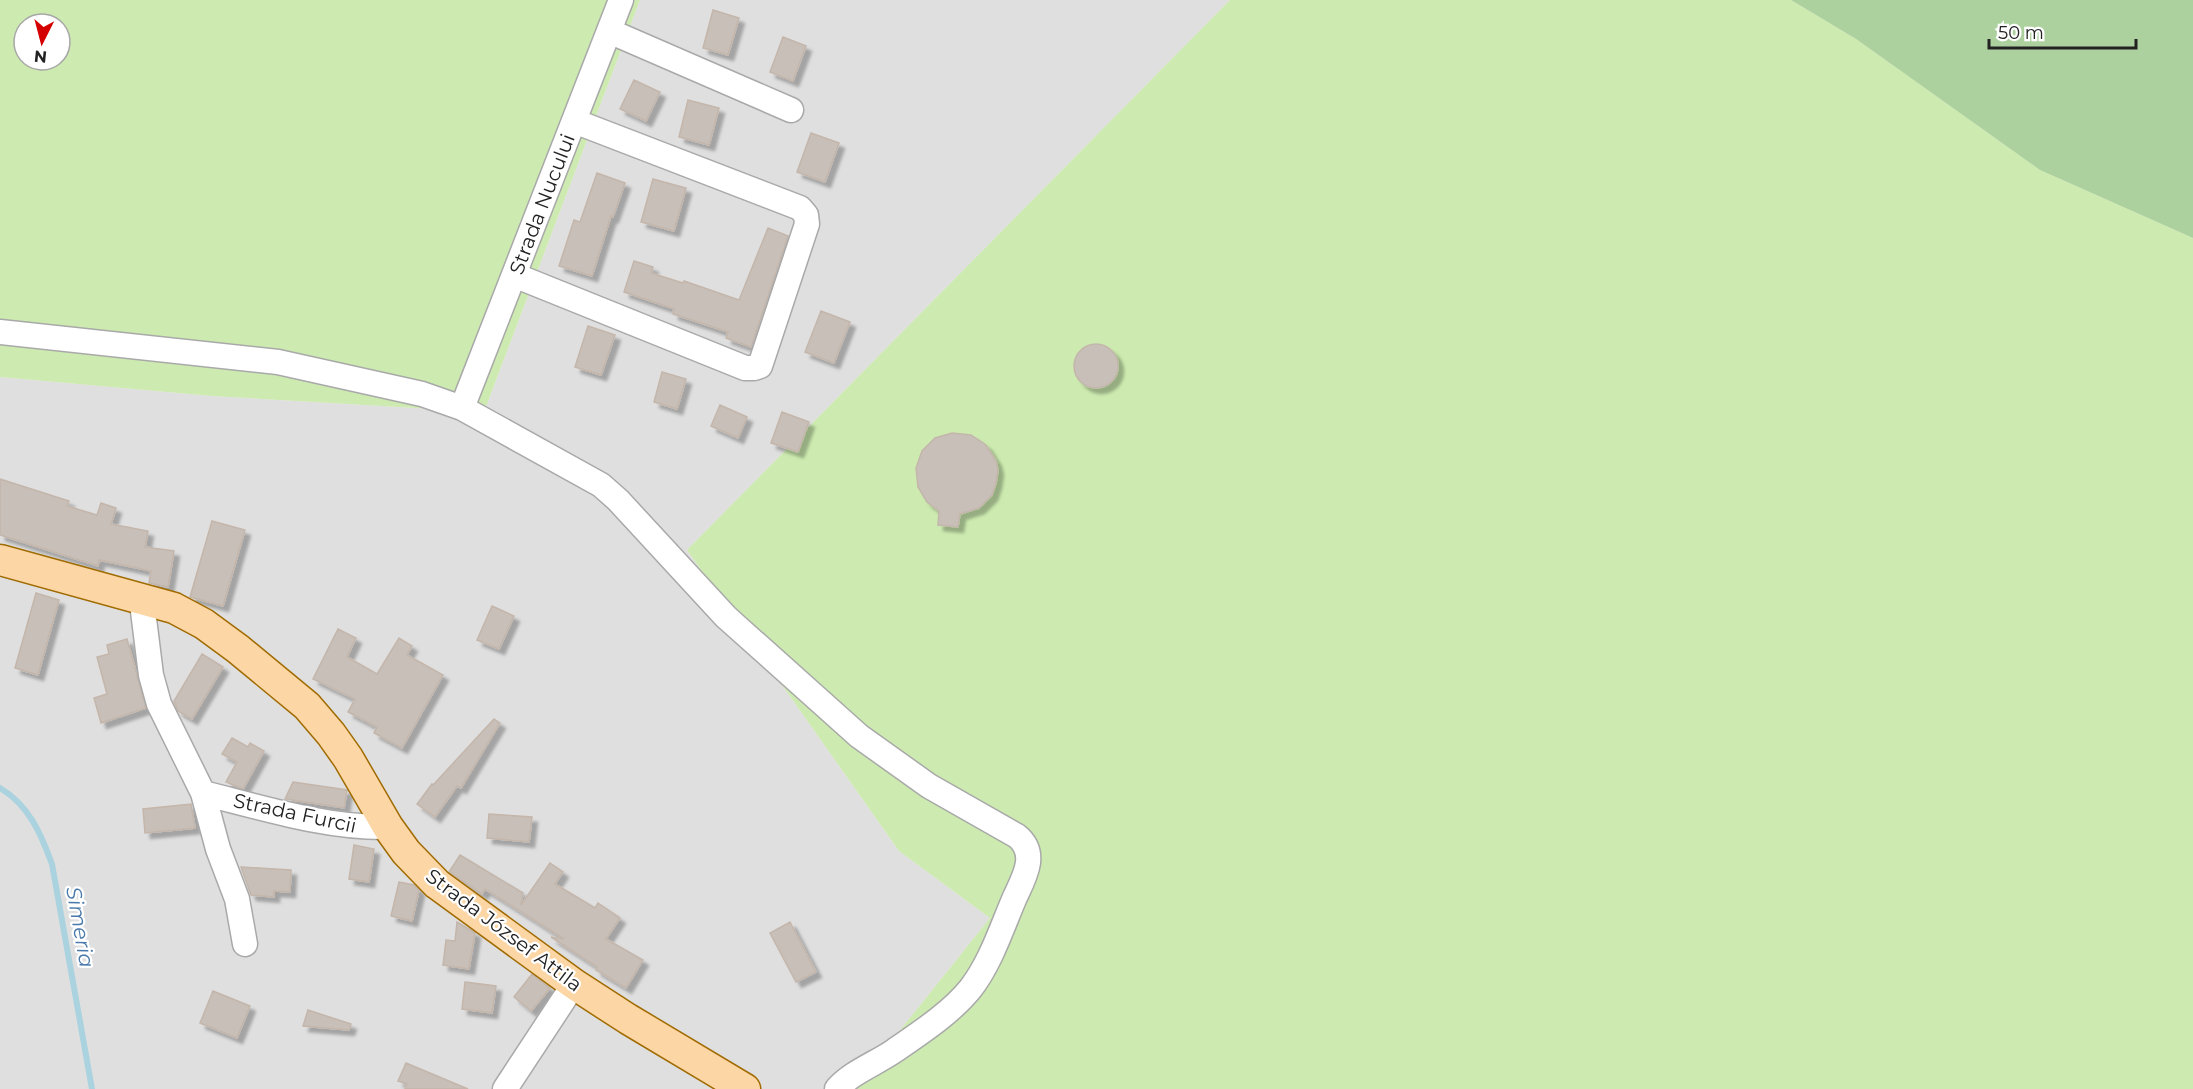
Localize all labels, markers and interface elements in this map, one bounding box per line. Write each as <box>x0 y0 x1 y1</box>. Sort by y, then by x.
north arrow <box>12 12 72 72</box>
scale bar <box>1989 12 2136 50</box>
text: 50 m <box>1998 22 2044 44</box>
text: N <box>33 46 48 67</box>
street label: Strada Nucului <box>504 130 580 278</box>
street label: Strada Furcii <box>231 788 359 838</box>
street label: Strada József Attila <box>421 863 587 997</box>
water label: Simeria <box>61 885 100 969</box>

